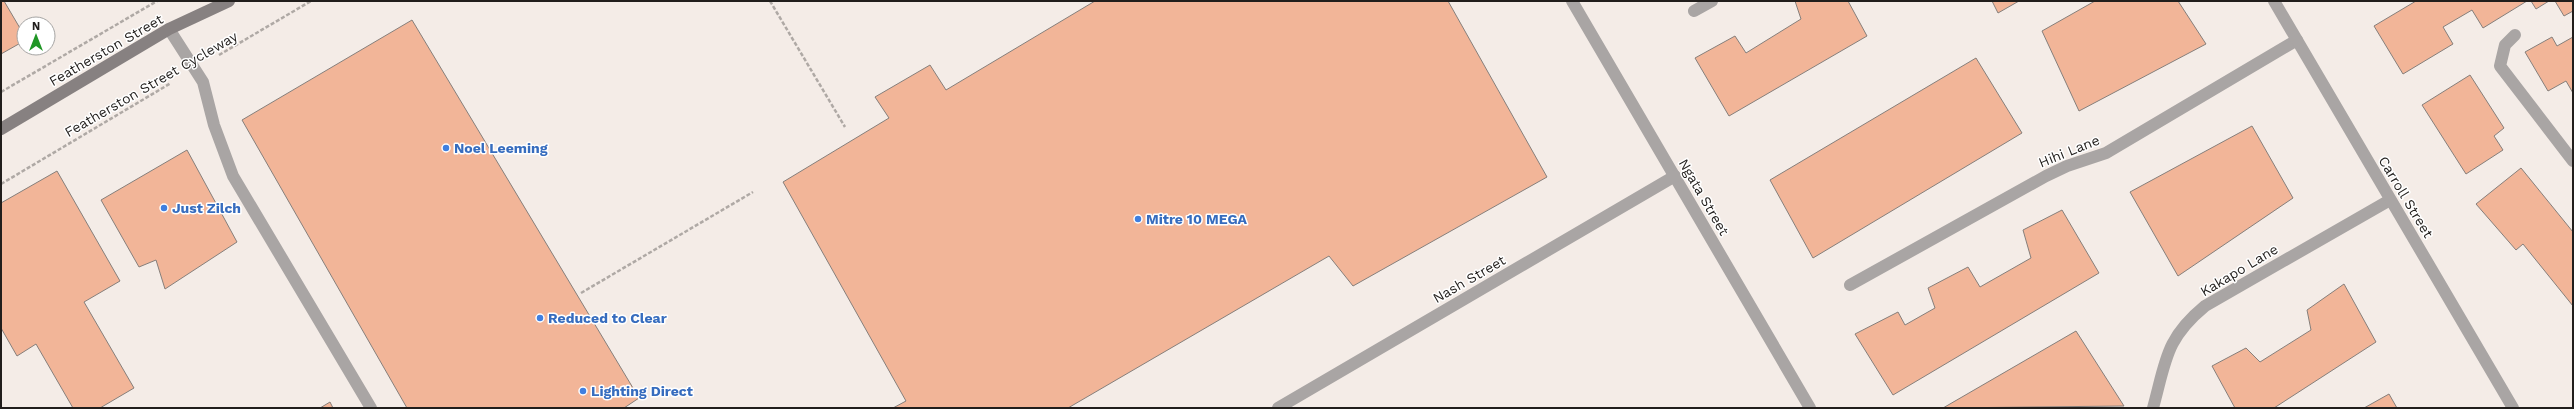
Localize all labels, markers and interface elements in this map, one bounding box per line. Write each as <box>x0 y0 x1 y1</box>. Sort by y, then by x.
street label: Featherston Street <box>46 11 166 89</box>
north arrow <box>16 16 56 56</box>
text: N <box>32 20 40 33</box>
street label: Featherston Street Cycleway <box>62 28 241 140</box>
street label: Hihi Lane <box>2036 132 2102 170</box>
place label: Noel Leeming <box>454 140 548 156</box>
marker: Noel Leeming <box>441 143 451 153</box>
street label: Carroll Street <box>2375 153 2437 241</box>
street label: Ngata Street <box>1676 156 1732 238</box>
place label: Just Zilch <box>172 200 241 216</box>
marker: Just Zilch <box>159 203 169 213</box>
place label: Mitre 10 MEGA <box>1146 211 1248 227</box>
marker: Mitre 10 MEGA <box>1133 214 1143 224</box>
street label: Kakapo Lane <box>2197 241 2281 299</box>
street label: Nash Street <box>1430 252 1508 306</box>
place label: Reduced to Clear <box>548 310 667 326</box>
marker: Reduced to Clear <box>535 313 545 323</box>
place label: Lighting Direct <box>591 383 693 399</box>
marker: Lighting Direct <box>578 386 588 396</box>

